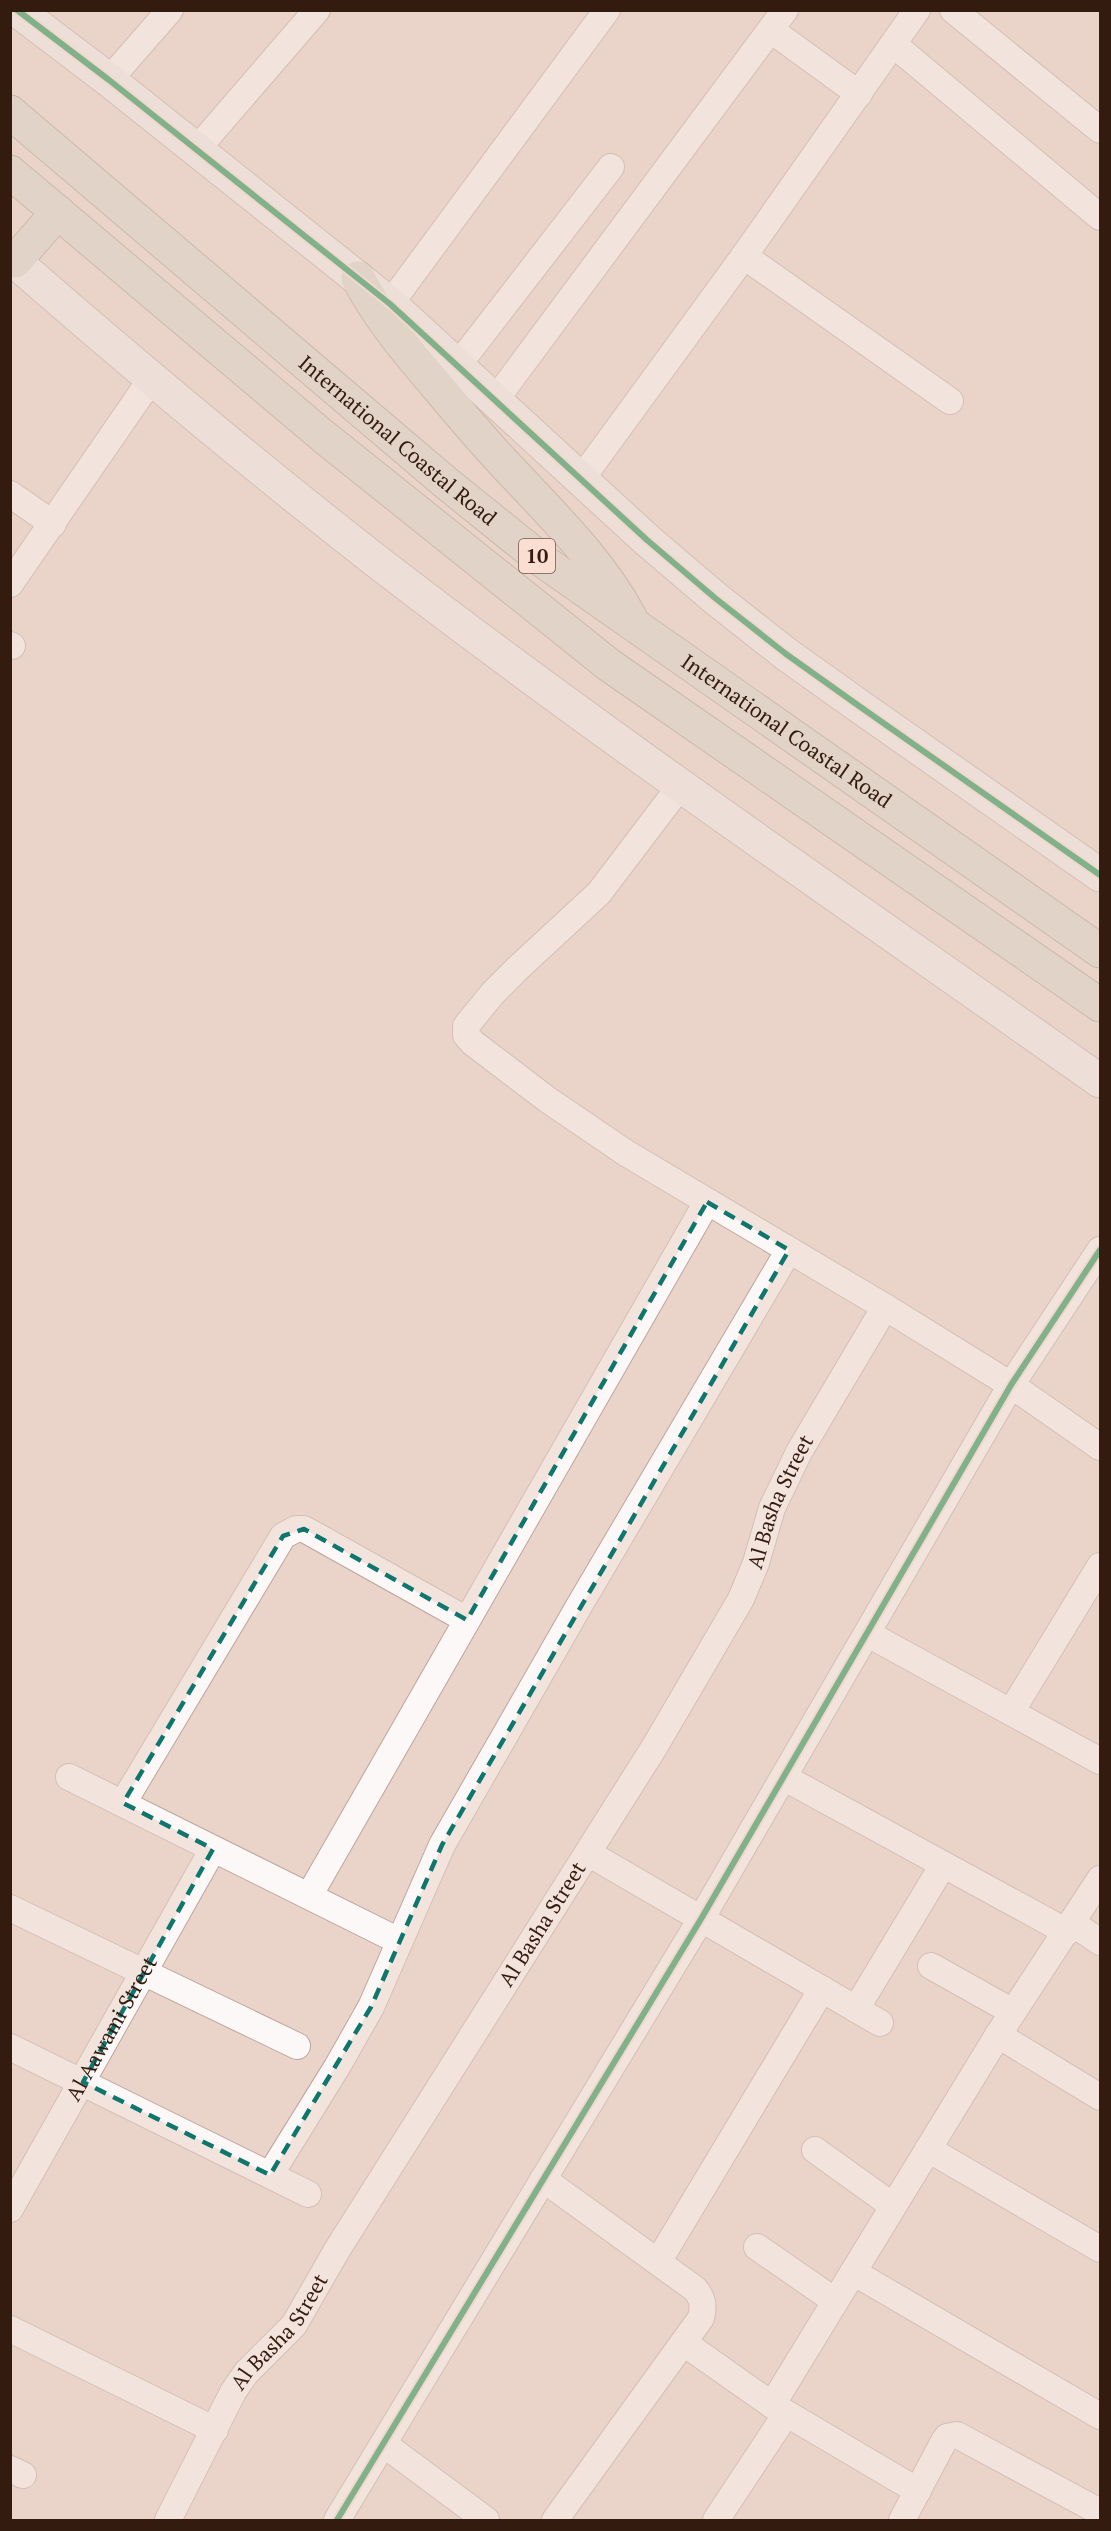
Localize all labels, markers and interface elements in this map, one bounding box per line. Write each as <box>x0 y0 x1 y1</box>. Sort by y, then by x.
street label: International Coastal Road <box>293 348 503 531</box>
road number: 10 <box>519 539 555 573</box>
street label: International Coastal Road <box>676 647 898 814</box>
street label: Al Basha Street <box>740 1429 819 1572</box>
street label: Al Basha Street <box>492 1856 592 1992</box>
street label: Al Aawami Street <box>59 1951 163 2106</box>
street label: Al Basha Street <box>224 2268 334 2395</box>

